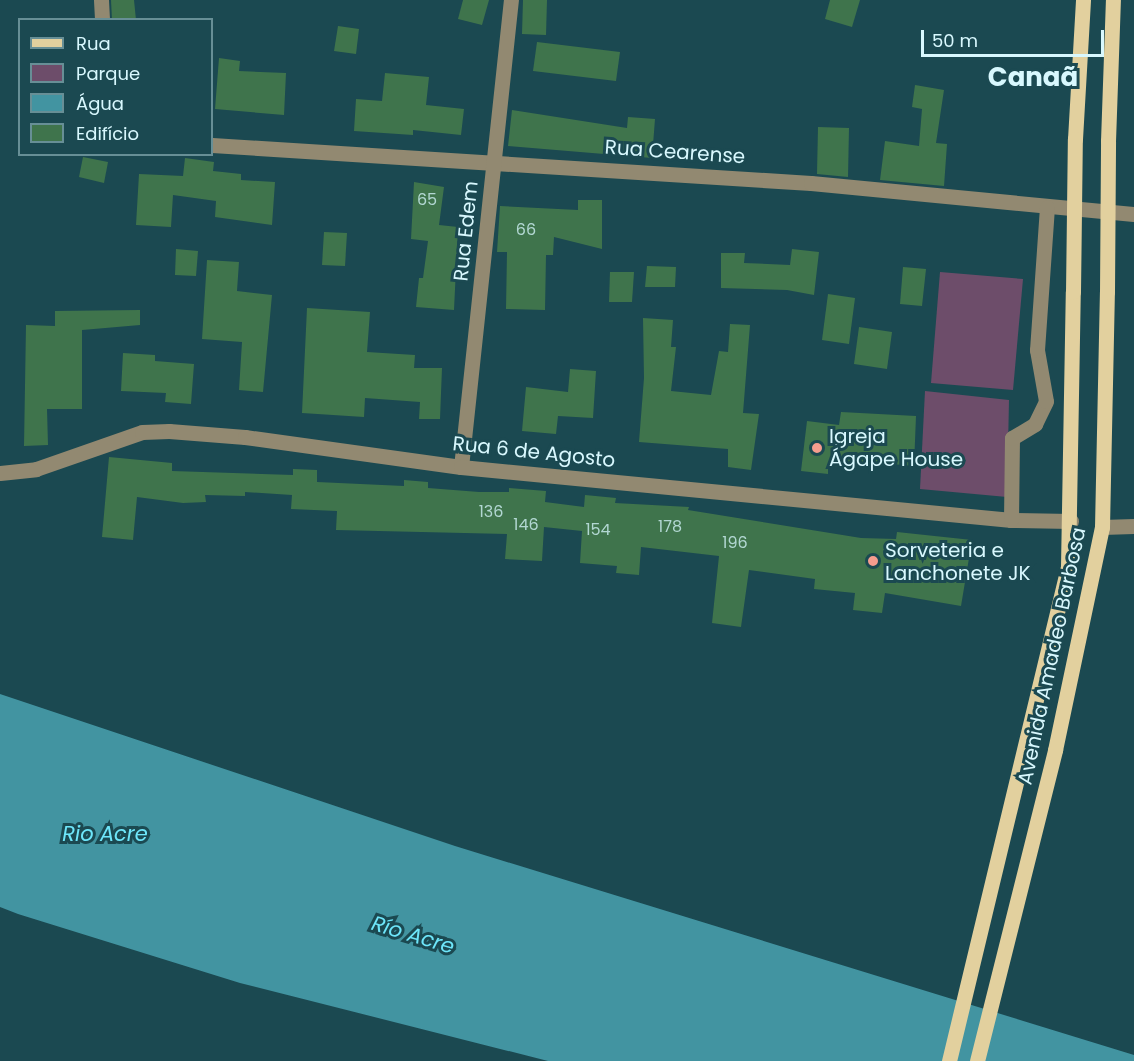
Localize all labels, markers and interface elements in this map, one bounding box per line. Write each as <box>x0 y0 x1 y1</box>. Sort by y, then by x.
legend <box>18 18 213 156</box>
scale bar <box>924 18 1107 56</box>
text: 50 m <box>932 28 978 53</box>
text: Rua <box>76 31 111 56</box>
text: Parque <box>76 61 140 86</box>
district label: Canaã <box>988 62 1078 94</box>
text: Água <box>76 91 124 116</box>
text: Edifício <box>76 121 139 146</box>
street label: Rua Cearense <box>604 135 746 169</box>
street label: Rua Edem <box>449 180 483 282</box>
house number: 65 <box>417 190 437 210</box>
house number: 66 <box>516 220 536 240</box>
place label: Igreja Ágape House <box>829 424 963 471</box>
street label: Rua 6 de Agosto <box>451 432 617 472</box>
marker: Igreja Ágape House <box>810 441 824 455</box>
house number: 136 <box>479 502 503 522</box>
house number: 146 <box>513 515 539 535</box>
house number: 178 <box>658 517 682 537</box>
house number: 154 <box>585 520 611 540</box>
street label: Avenida Amadeo Barbosa <box>1013 525 1091 787</box>
house number: 196 <box>722 533 748 553</box>
place label: Sorveteria e Lanchonete JK <box>885 538 1030 585</box>
marker: Sorveteria e Lanchonete JK <box>866 554 880 568</box>
water label: Rio Acre <box>62 821 148 847</box>
water label: Río Acre <box>368 910 458 960</box>

